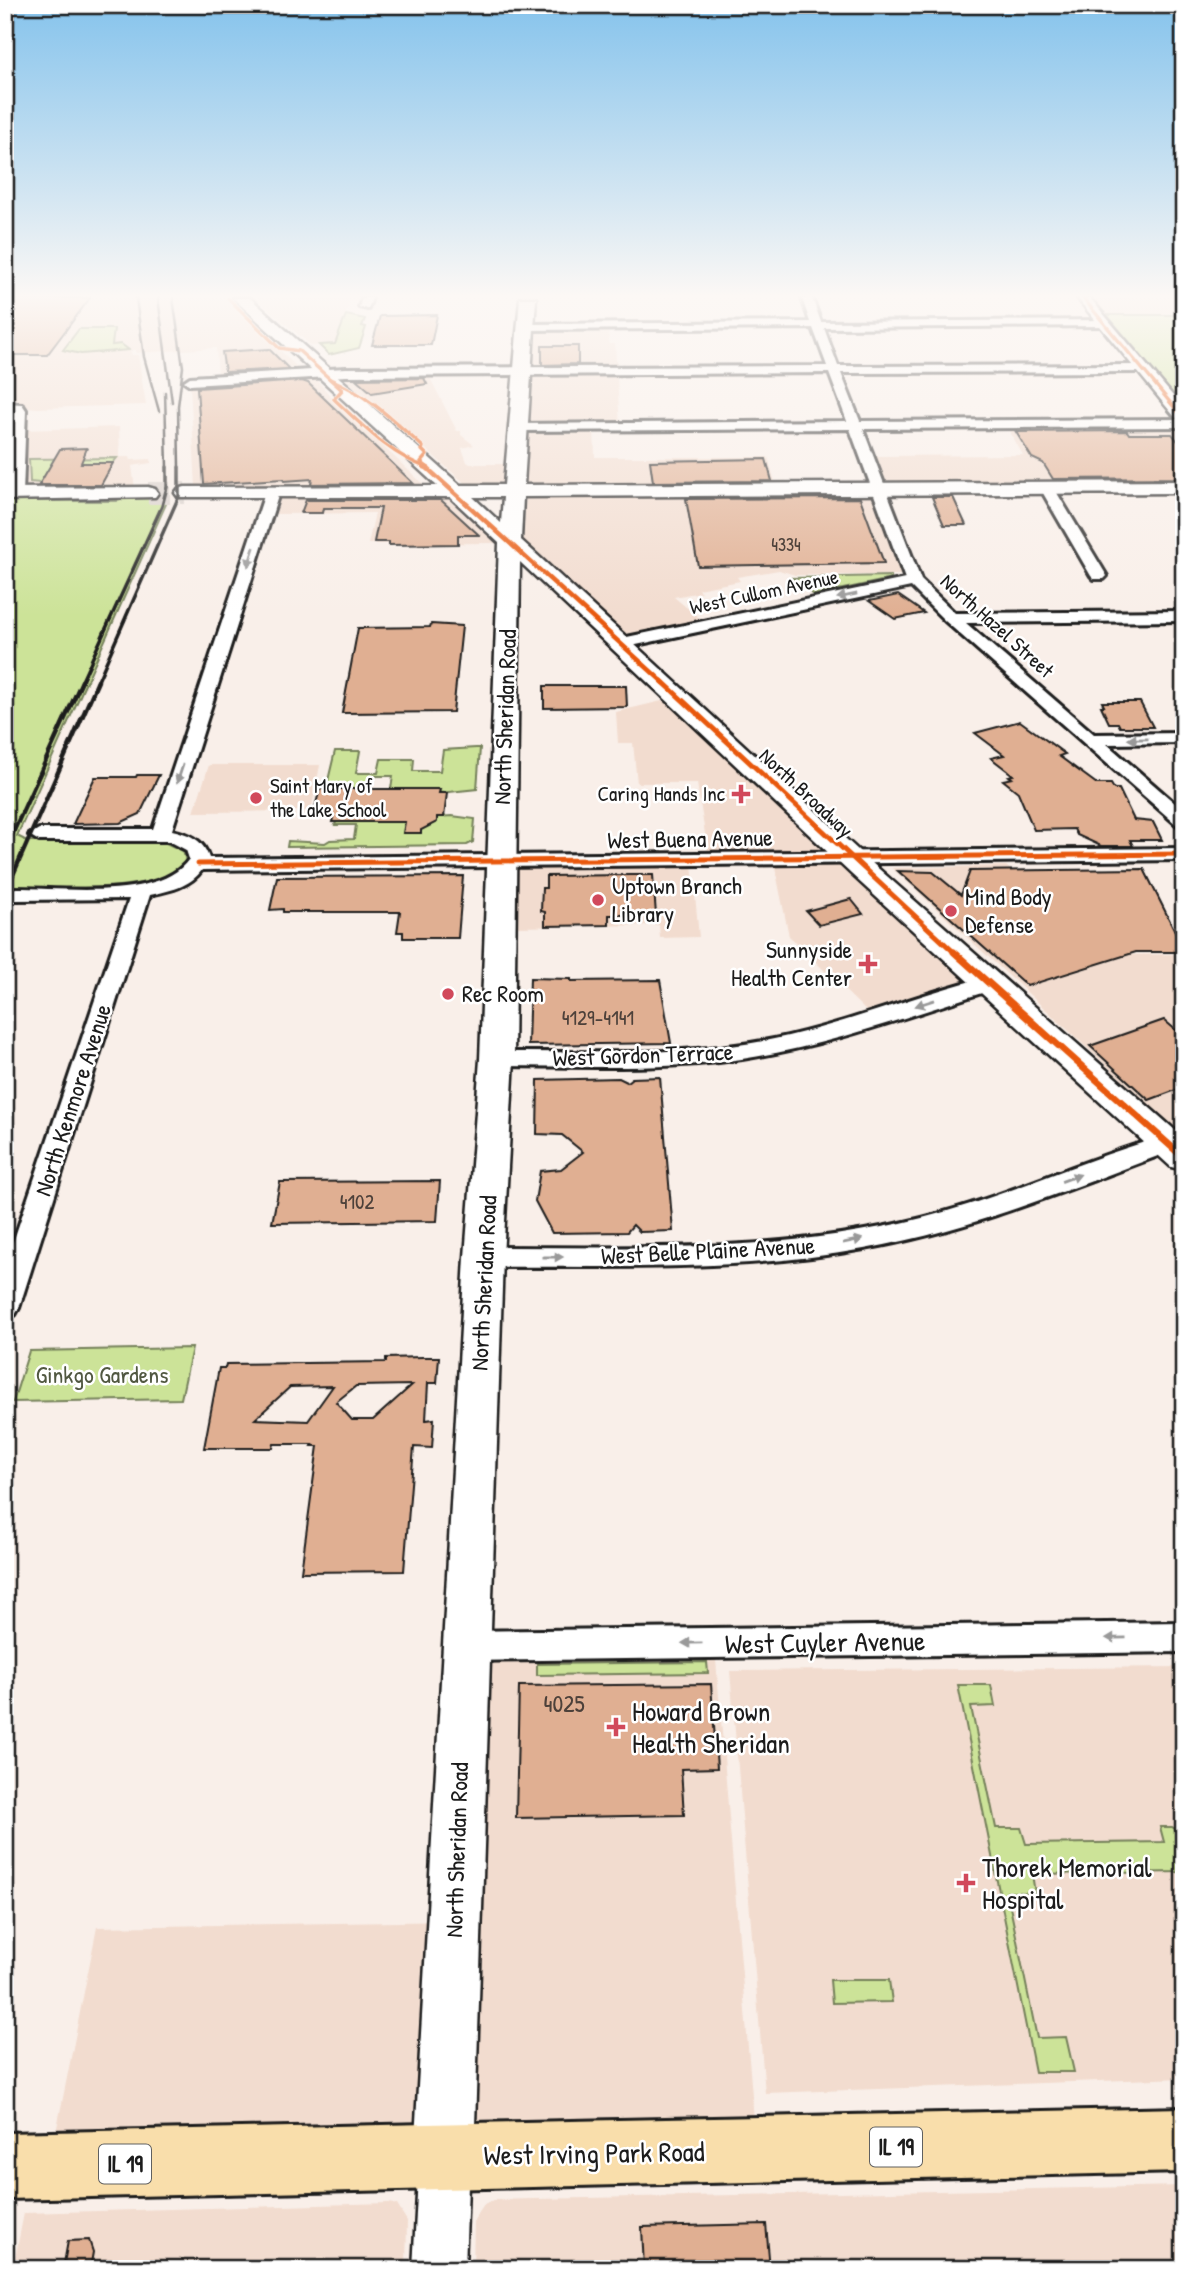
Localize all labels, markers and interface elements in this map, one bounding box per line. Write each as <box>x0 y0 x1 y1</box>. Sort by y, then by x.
house number: 4334 <box>771 532 801 557</box>
one-way arrow <box>245 547 255 568</box>
street label: West Cullom Avenue <box>687 562 841 621</box>
street label: North Hazel Street <box>934 567 1061 685</box>
one-way arrow <box>836 591 858 602</box>
street label: North Sheridan Road <box>485 629 523 805</box>
one-way arrow <box>1127 733 1149 745</box>
street label: North Broadway <box>753 741 860 844</box>
one-way arrow <box>174 763 185 784</box>
place label: Saint Mary of the Lake School <box>270 771 387 824</box>
place label: Caring Hands Inc <box>598 779 726 808</box>
marker: Caring Hands Inc <box>731 784 751 804</box>
marker: Saint Mary of the Lake School <box>248 790 264 806</box>
street label: West Buena Avenue <box>607 821 773 855</box>
place label: Uptown Branch Library <box>612 869 742 929</box>
place label: Mind Body Defense <box>965 880 1052 940</box>
marker: Uptown Branch Library <box>590 892 606 908</box>
marker: Mind Body Defense <box>943 903 959 919</box>
place label: Sunnyside Health Center <box>731 933 852 993</box>
marker: Sunnyside Health Center <box>858 954 878 974</box>
place label: Rec Room <box>462 977 544 1009</box>
marker: Rec Room <box>440 986 456 1002</box>
street label: North Kenmore Avenue <box>26 999 118 1200</box>
one-way arrow <box>915 999 936 1009</box>
house number: 4129-4141 <box>562 1003 634 1032</box>
street label: West Gordon Terrace <box>552 1035 734 1073</box>
one-way arrow <box>1060 1172 1081 1183</box>
house number: 4102 <box>340 1187 375 1216</box>
street label: North Sheridan Road <box>462 1195 504 1371</box>
street label: West Belle Plaine Avenue <box>600 1228 816 1272</box>
one-way arrow <box>842 1236 864 1247</box>
one-way arrow <box>542 1251 564 1263</box>
park label: Ginkgo Gardens <box>36 1358 168 1390</box>
street label: West Cuyler Avenue <box>724 1621 926 1663</box>
one-way arrow <box>1104 1632 1126 1644</box>
one-way arrow <box>681 1637 703 1649</box>
house number: 4025 <box>543 1687 585 1719</box>
place label: Howard Brown Health Sheridan <box>632 1692 790 1762</box>
marker: Howard Brown Health Sheridan <box>606 1717 626 1737</box>
street label: North Sheridan Road <box>437 1762 475 1938</box>
place label: Thorek Memorial Hospital <box>982 1848 1152 1918</box>
marker: Thorek Memorial Hospital <box>956 1873 976 1893</box>
road number: IL 19 <box>870 2128 922 2166</box>
street label: West Irving Park Road <box>483 2132 705 2174</box>
road number: IL 19 <box>99 2144 151 2184</box>

